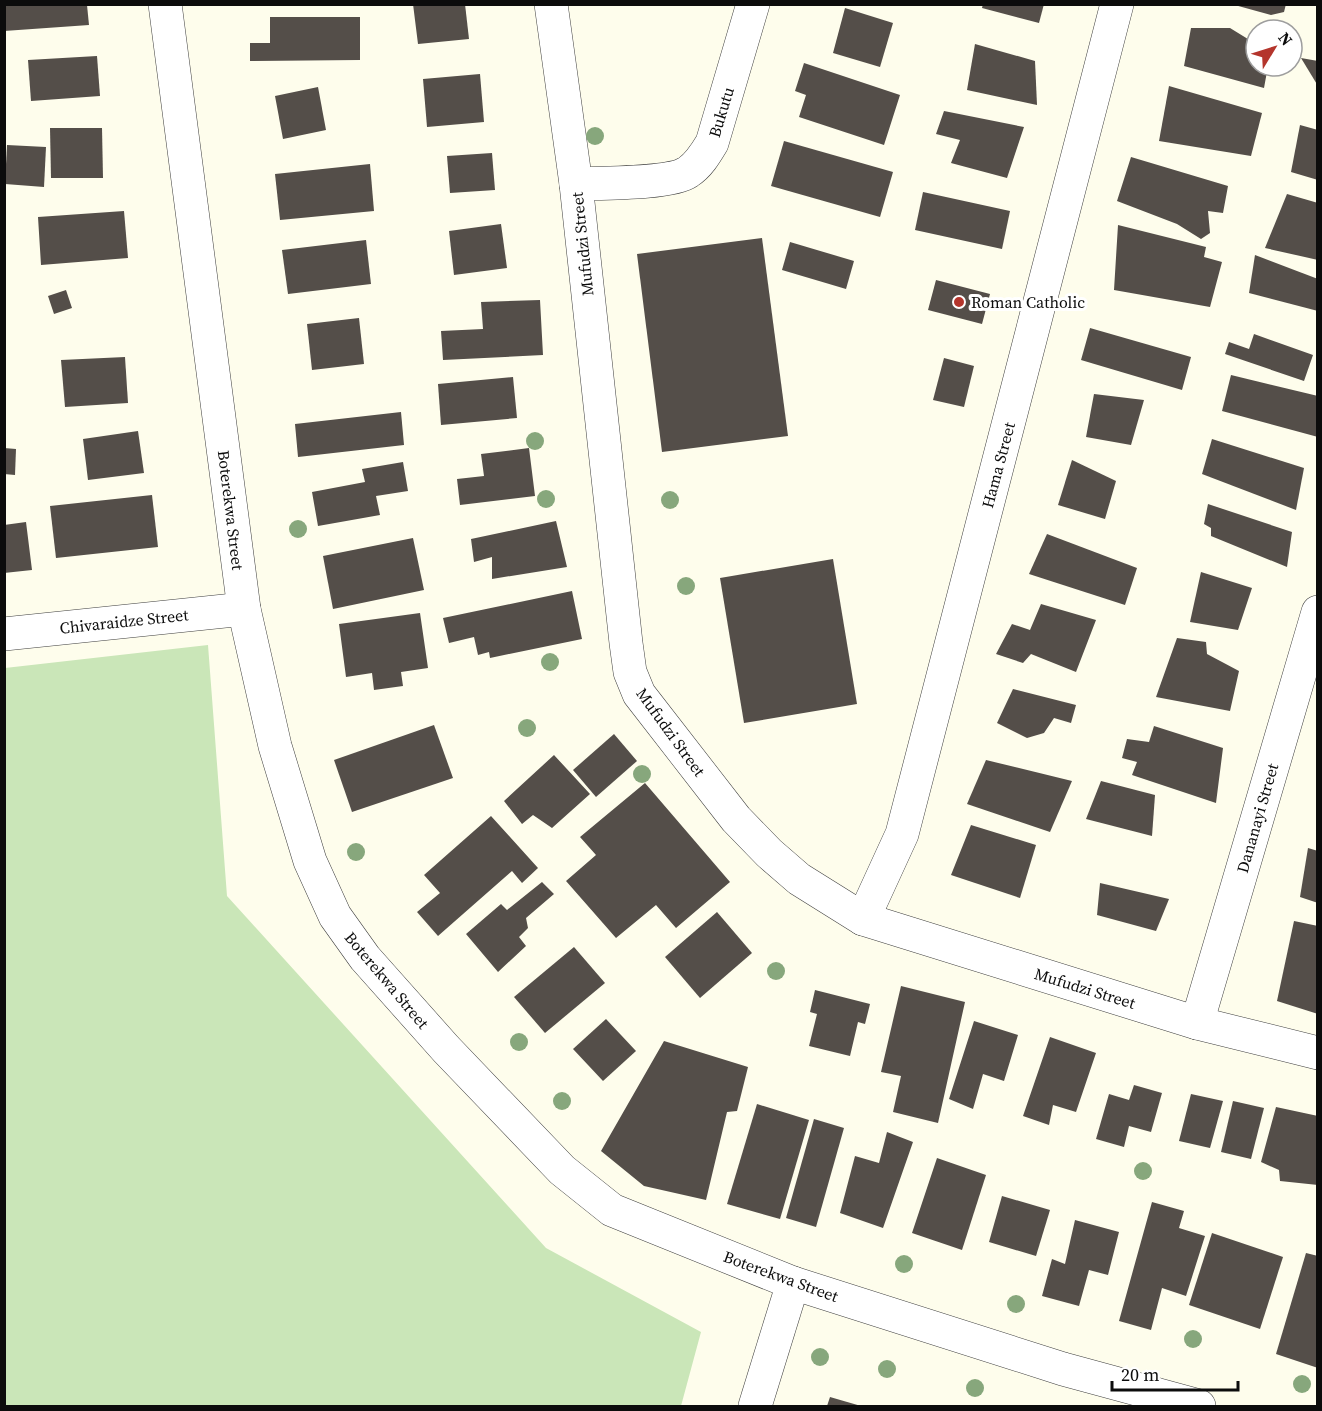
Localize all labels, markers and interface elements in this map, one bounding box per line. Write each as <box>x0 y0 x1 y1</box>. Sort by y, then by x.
north arrow <box>1244 18 1304 78</box>
text: N <box>1274 27 1298 50</box>
street label: Bukutu <box>703 84 739 140</box>
street label: Mufudzi Street <box>566 190 598 297</box>
place label: Roman Catholic <box>971 291 1085 313</box>
marker: Roman Catholic <box>952 295 966 309</box>
street label: Hama Street <box>976 419 1020 510</box>
street label: Boterekwa Street <box>213 449 249 572</box>
street label: Chivaraidze Street <box>59 603 190 639</box>
street label: Mufudzi Street <box>631 683 711 781</box>
street label: Dananayi Street <box>1231 760 1283 875</box>
street label: Boterekwa Street <box>340 927 435 1034</box>
street label: Mufudzi Street <box>1032 962 1139 1014</box>
street label: Boterekwa Street <box>721 1245 842 1307</box>
scale bar <box>1112 1354 1238 1392</box>
text: 20 m <box>1121 1362 1159 1387</box>

